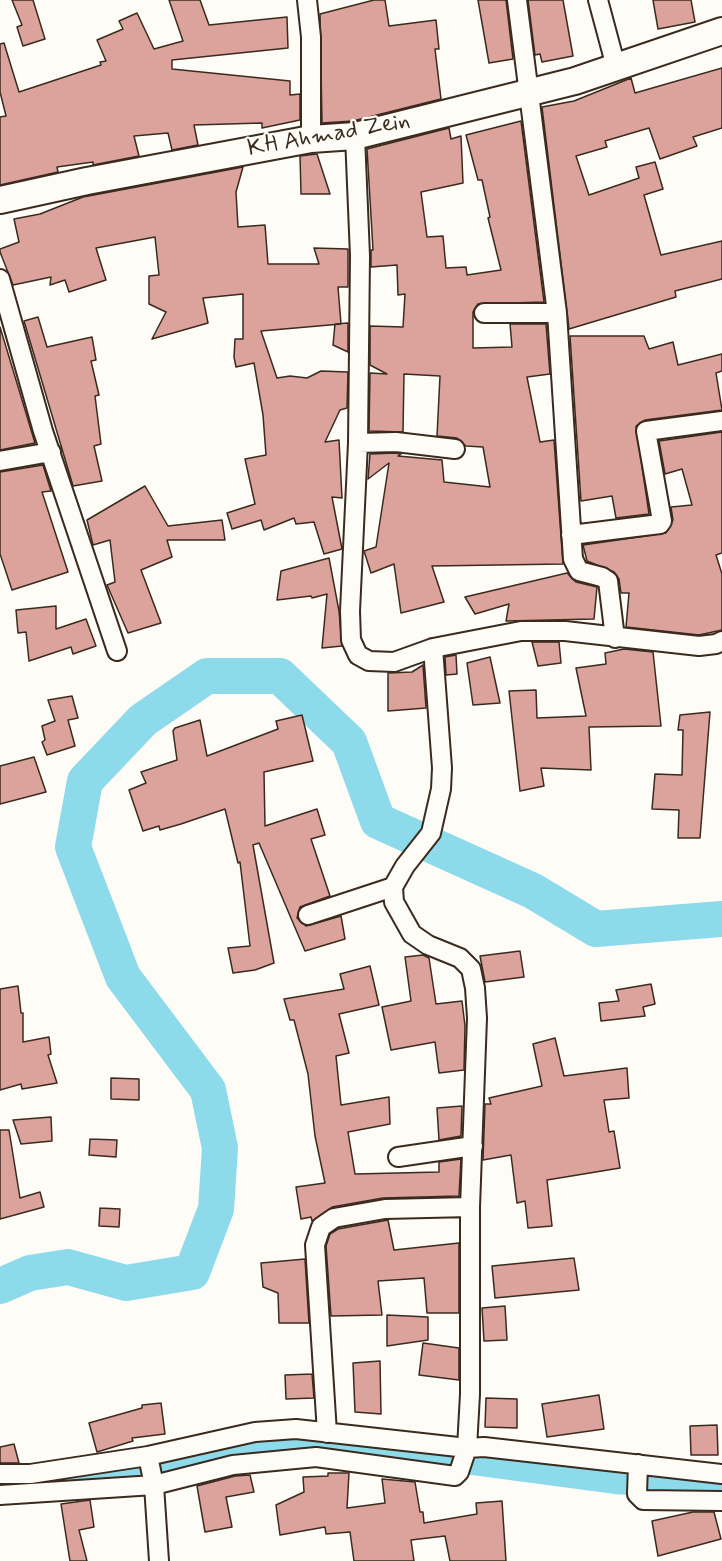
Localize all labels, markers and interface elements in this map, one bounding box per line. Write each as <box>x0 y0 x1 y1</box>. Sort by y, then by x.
street label: KH Ahmad Zein <box>245 108 413 164</box>

